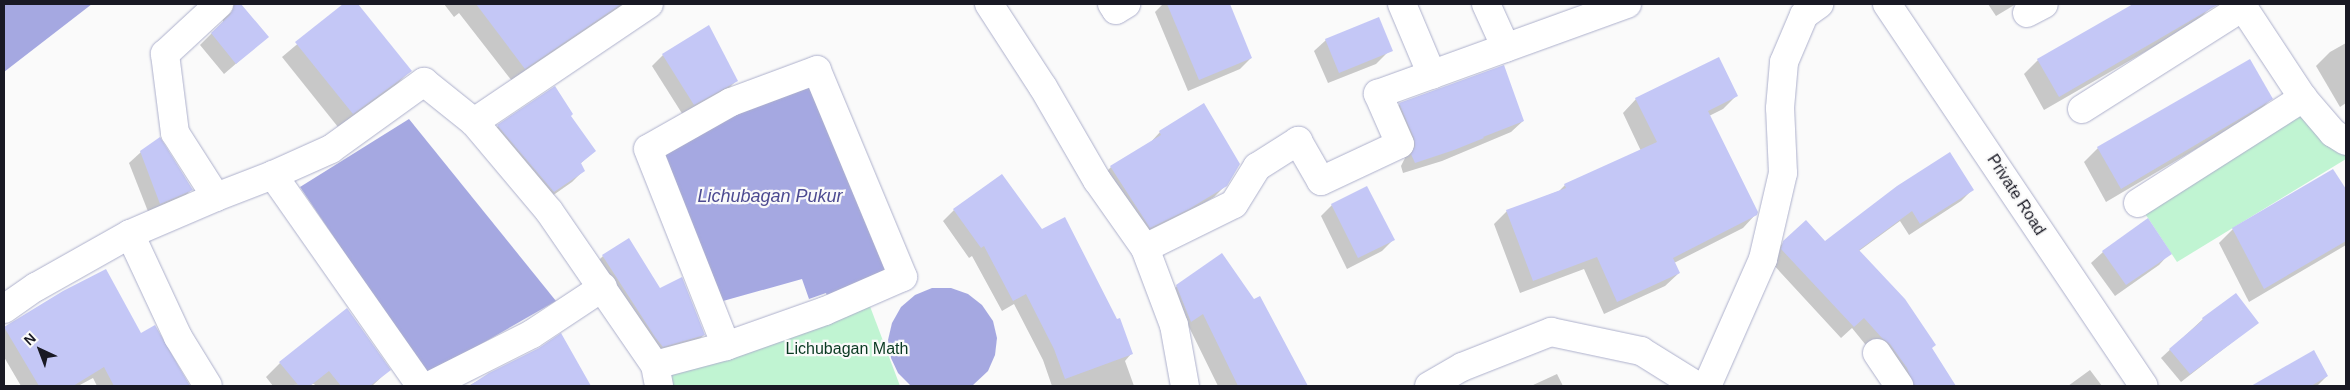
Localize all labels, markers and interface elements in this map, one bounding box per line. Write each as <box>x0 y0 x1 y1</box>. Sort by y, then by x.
street label: Private Road <box>1983 151 2049 239</box>
water label: Lichubagan Pukur <box>697 185 843 207</box>
north arrow <box>15 325 65 375</box>
text: N <box>21 330 39 348</box>
park label: Lichubagan Math <box>786 339 908 359</box>

